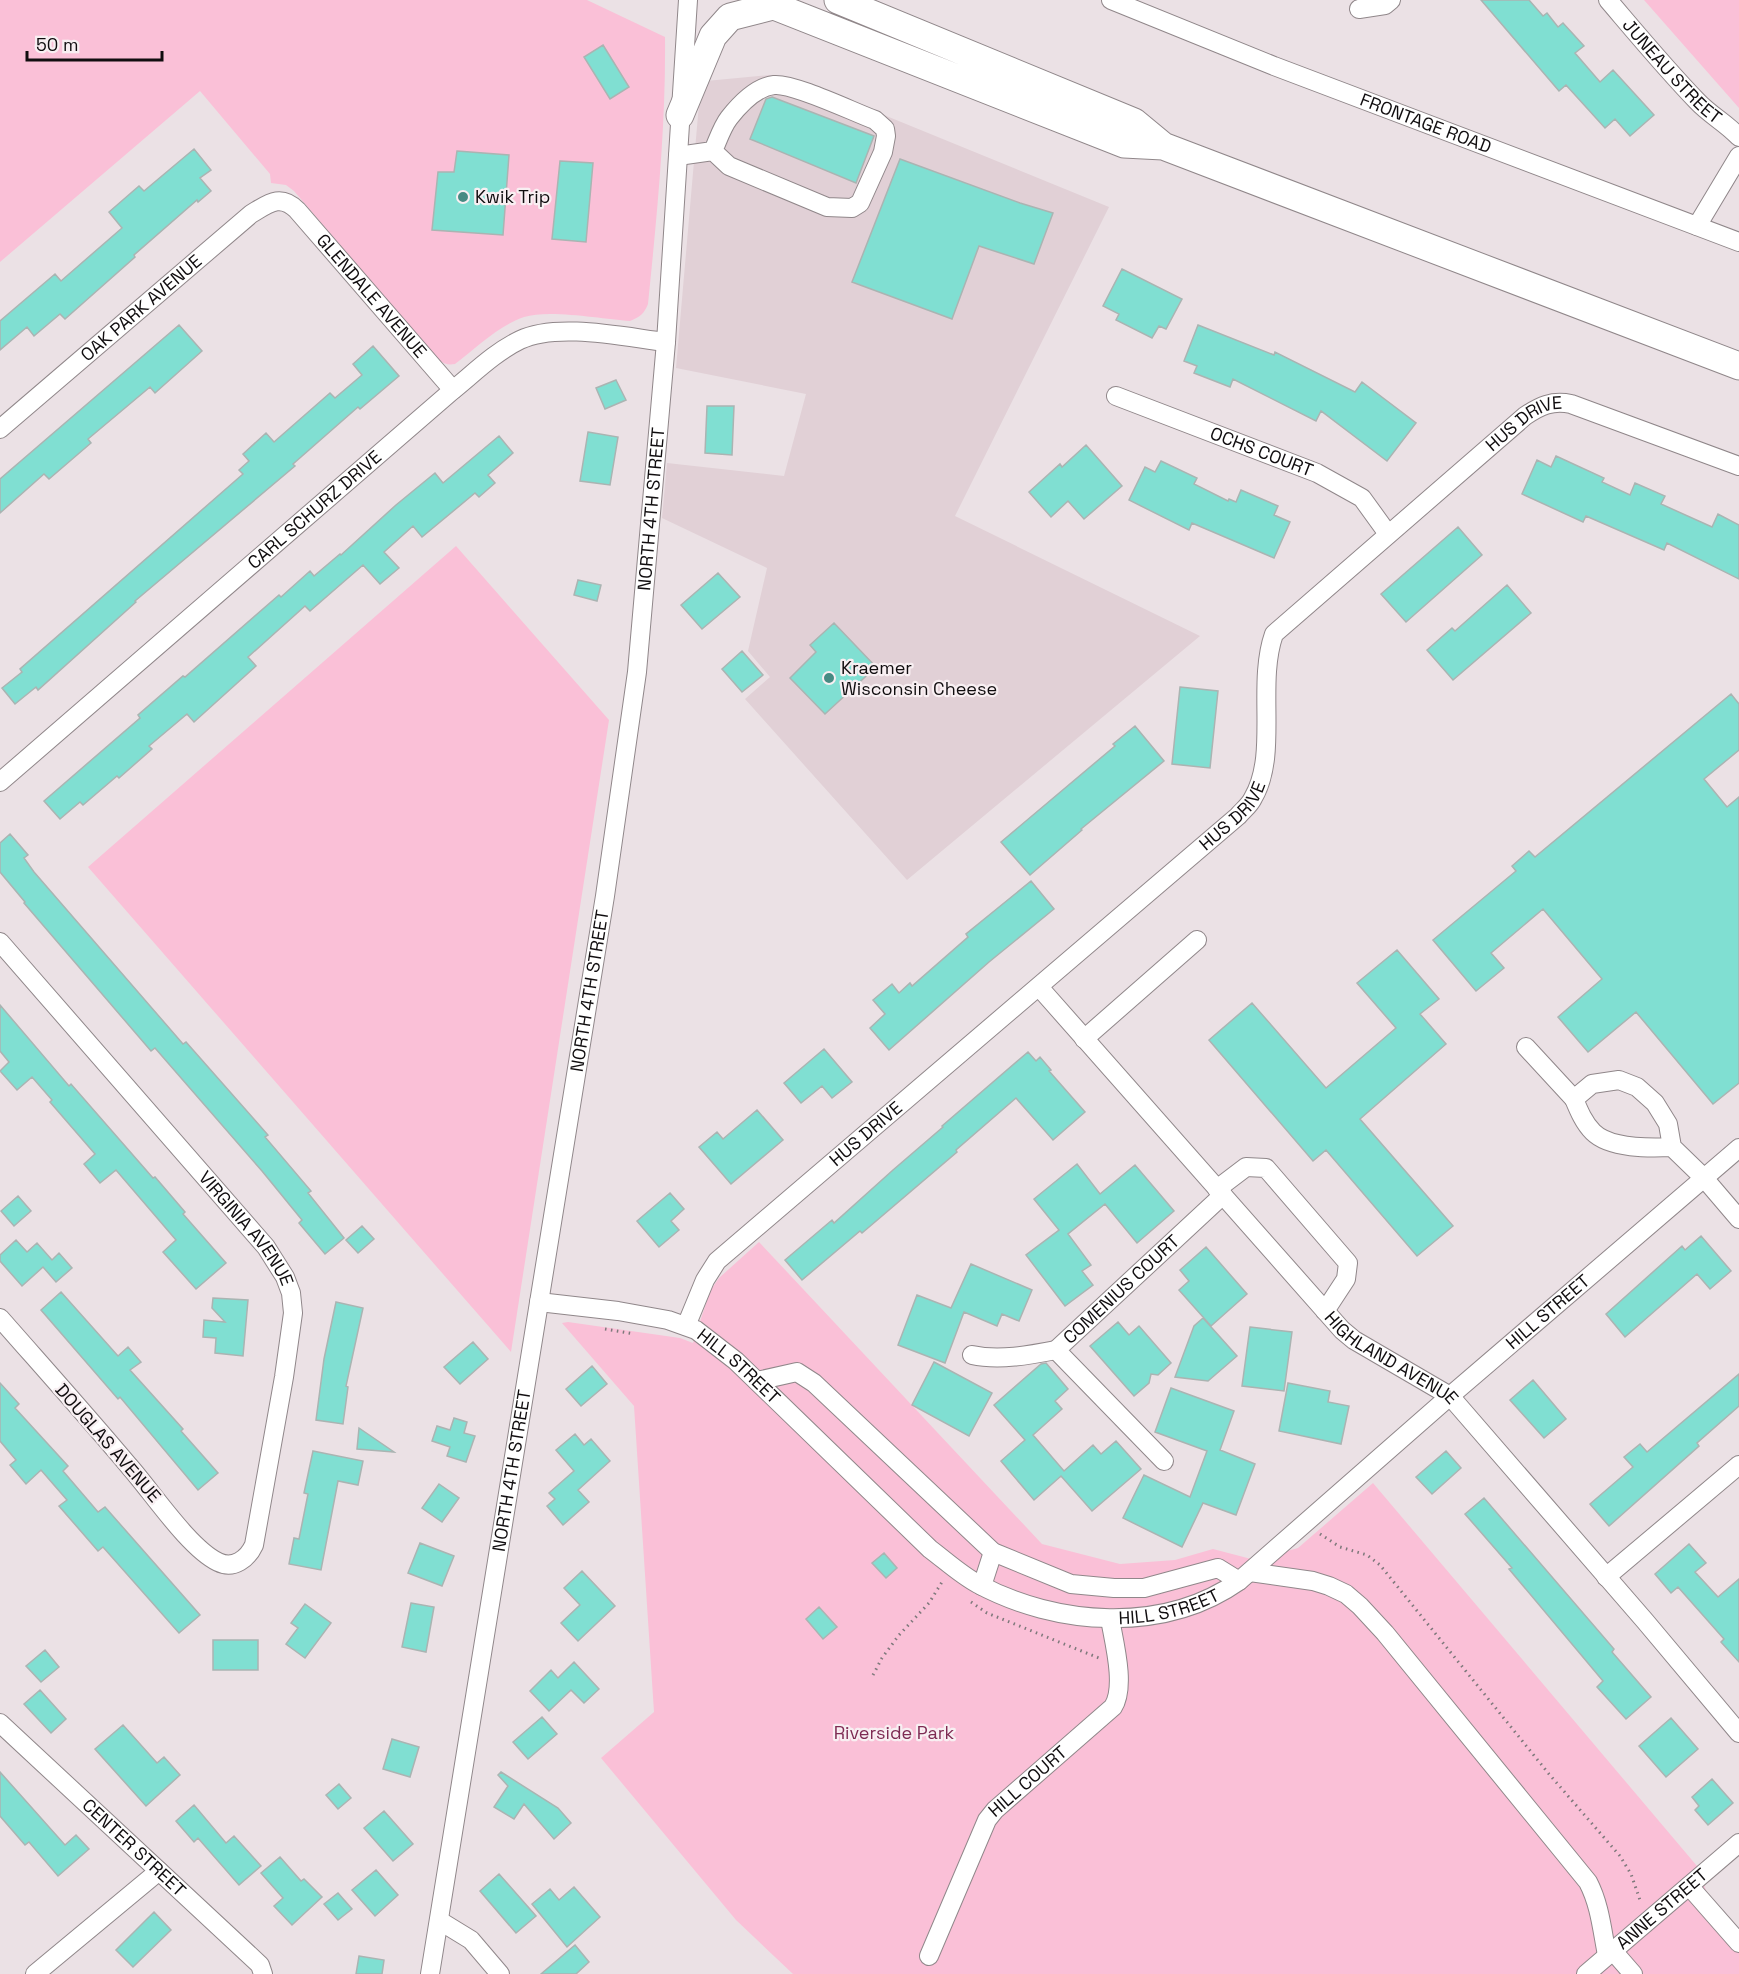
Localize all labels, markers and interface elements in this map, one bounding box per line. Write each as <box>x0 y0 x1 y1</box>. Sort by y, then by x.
street label: JUNEAU STREET <box>1618 14 1727 129</box>
scale bar <box>27 24 162 62</box>
text: 50 m <box>36 33 78 56</box>
street label: FRONTAGE ROAD <box>1357 88 1495 158</box>
place label: Kwik Trip <box>475 185 550 208</box>
marker: Kwik Trip <box>456 190 470 204</box>
street label: GLENDALE AVENUE <box>312 229 432 363</box>
street label: OAK PARK AVENUE <box>76 249 206 366</box>
street label: HUS DRIVE <box>1480 391 1563 456</box>
street label: OCHS COURT <box>1207 421 1317 482</box>
street label: NORTH 4TH STREET <box>632 426 669 592</box>
street label: CARL SCHURZ DRIVE <box>242 445 386 574</box>
place label: Kraemer Wisconsin Cheese <box>841 656 997 700</box>
marker: Kraemer Wisconsin Cheese <box>822 671 836 685</box>
street label: HUS DRIVE <box>1194 778 1270 855</box>
street label: NORTH 4TH STREET <box>565 908 614 1073</box>
street label: HUS DRIVE <box>824 1096 907 1171</box>
street label: VIRGINIA AVENUE <box>194 1166 299 1289</box>
street label: COMENIUS COURT <box>1058 1229 1184 1349</box>
street label: HILL STREET <box>1501 1269 1595 1354</box>
street label: HIGHLAND AVENUE <box>1320 1306 1464 1409</box>
street label: HILL STREET <box>693 1323 786 1409</box>
street label: DOUGLAS AVENUE <box>50 1378 166 1507</box>
street label: NORTH 4TH STREET <box>487 1387 536 1553</box>
street label: HILL STREET <box>1118 1583 1223 1629</box>
park label: Riverside Park <box>834 1721 955 1744</box>
street label: HILL COURT <box>983 1740 1072 1822</box>
street label: CENTER STREET <box>78 1793 191 1902</box>
street label: ANNE STREET <box>1611 1863 1712 1954</box>

